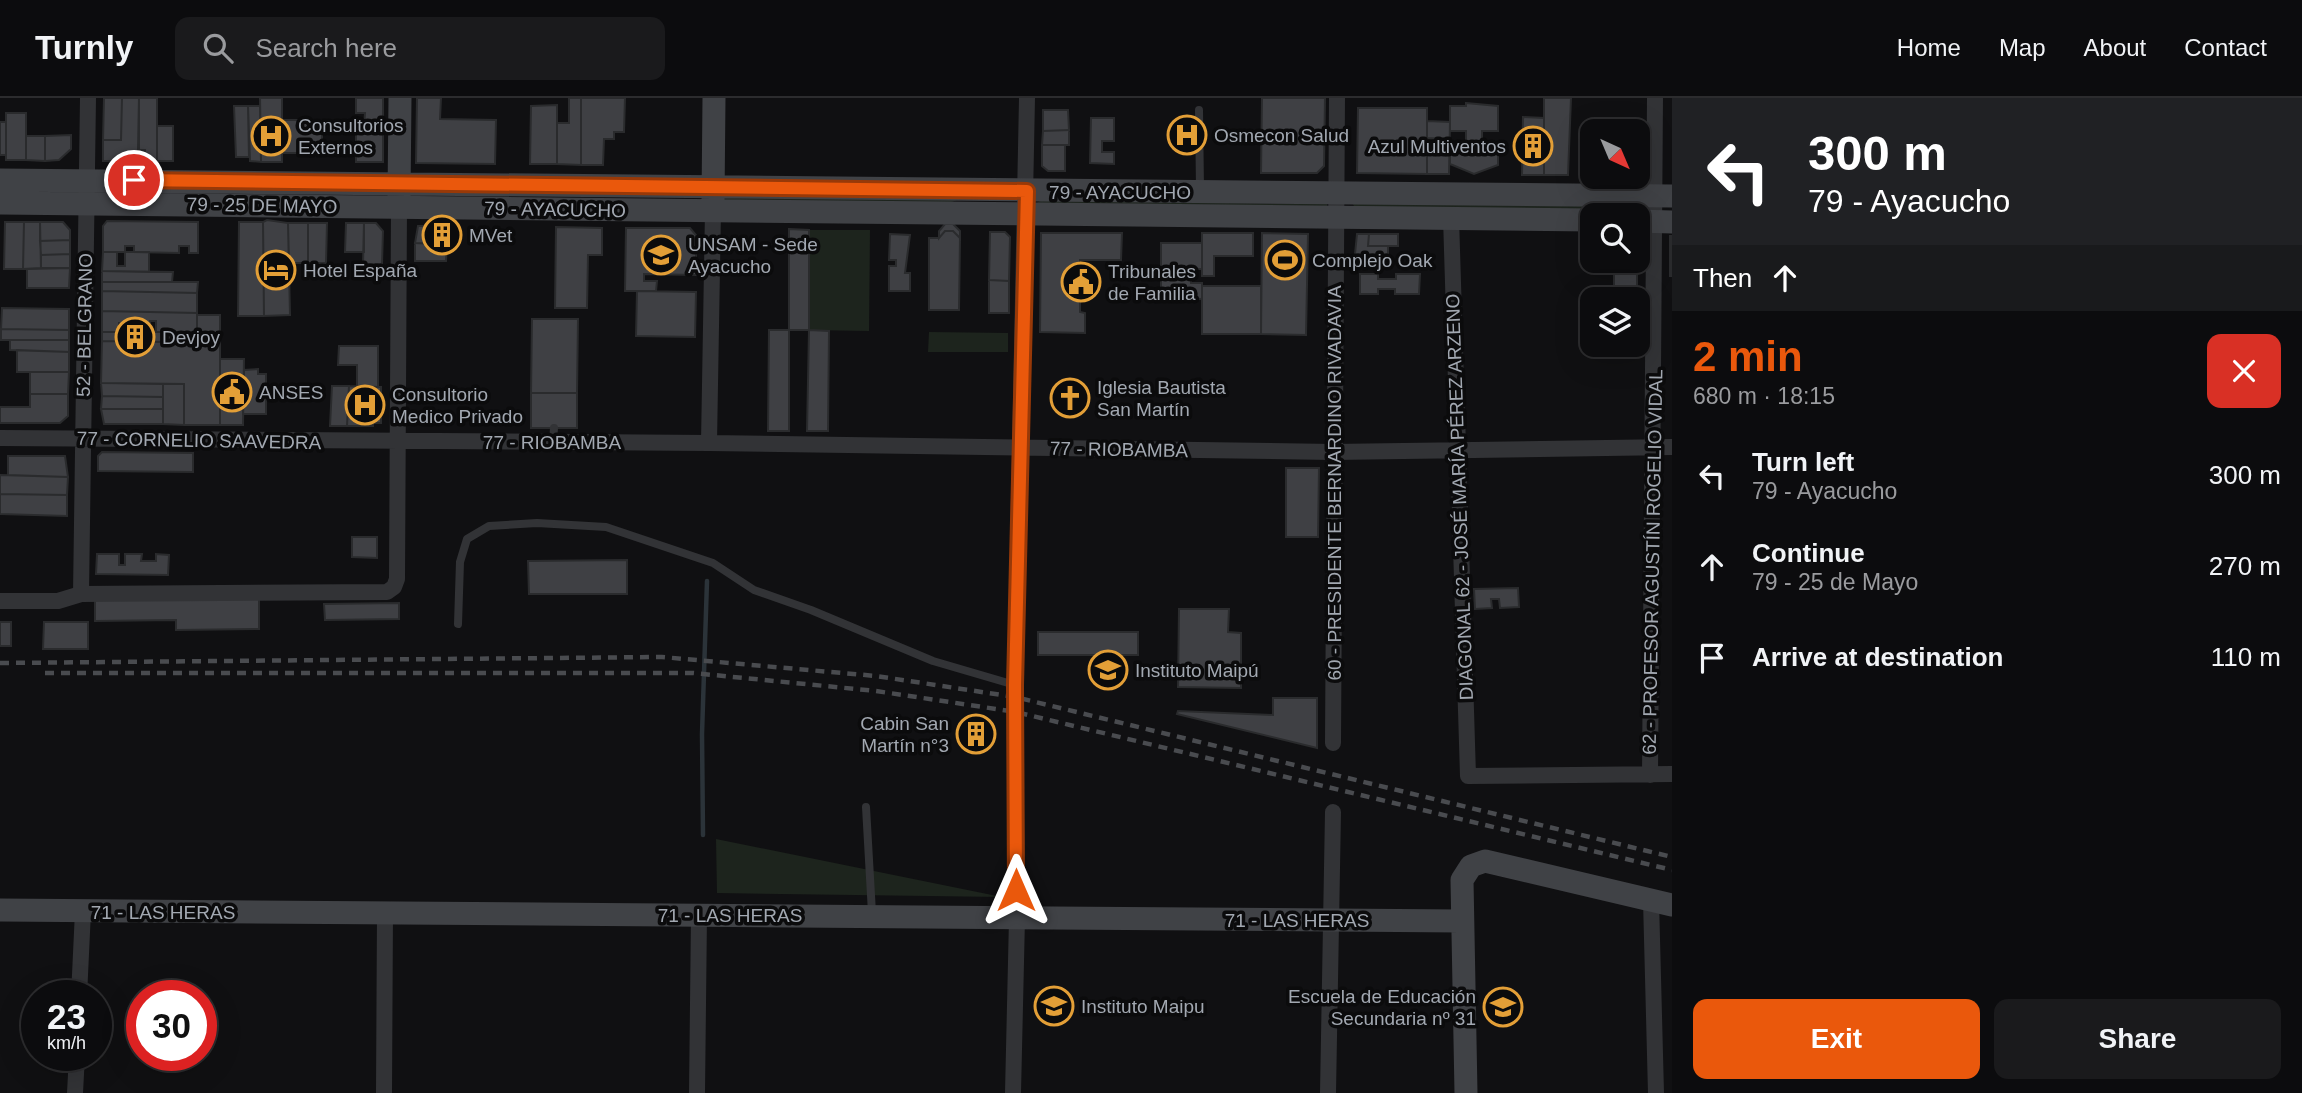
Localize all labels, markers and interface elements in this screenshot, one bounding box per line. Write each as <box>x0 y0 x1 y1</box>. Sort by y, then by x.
search box <box>175 17 665 80</box>
text: Turnly <box>35 29 133 66</box>
icon: search <box>199 29 237 67</box>
text: Search here <box>255 33 397 63</box>
text: Home <box>1897 34 1961 61</box>
text: Map <box>1999 34 2046 61</box>
text: About <box>2084 34 2146 61</box>
text: Contact <box>2184 34 2267 61</box>
hospital icon: Osmecon Salud <box>1166 114 1208 156</box>
hospital icon: Consultorios Externos <box>250 115 292 157</box>
place label: Consultorios Externos <box>298 115 404 158</box>
north arrow <box>1580 119 1650 189</box>
map controls <box>1580 119 1650 357</box>
place label: Osmecon Salud <box>1214 125 1349 146</box>
building icon: Azul Multiventos <box>1512 125 1554 167</box>
icon: left <box>1693 126 1784 217</box>
text: 300 m <box>1808 126 1947 180</box>
place label: Azul Multiventos <box>1368 136 1506 157</box>
pin <box>104 150 164 210</box>
icon: arrive <box>115 161 153 199</box>
street label: 79 - AYACUCHO <box>1049 182 1191 203</box>
text: 79 - Ayacucho <box>1808 183 2010 219</box>
street label: 79 - 25 DE MAYO <box>186 194 337 217</box>
street label: 79 - AYACUCHO <box>484 198 626 221</box>
button: search <box>1580 203 1650 273</box>
building icon: MVet <box>421 214 463 256</box>
place label: MVet <box>469 225 513 246</box>
school or university icon: UNSAM - Sede Ayacucho <box>640 234 682 276</box>
place label: UNSAM - Sede Ayacucho <box>688 234 818 277</box>
sports icon: Complejo Oak <box>1264 239 1306 281</box>
hotel icon: Hotel España <box>255 249 297 291</box>
place label: Complejo Oak <box>1312 250 1433 271</box>
street label: 52 - BELGRANO <box>73 253 96 397</box>
icon: ahead <box>1766 259 1804 297</box>
place label: Hotel España <box>303 260 418 281</box>
public building icon: Tribunales de Familia <box>1060 261 1102 303</box>
place label: Tribunales de Familia <box>1108 261 1196 304</box>
text: Then <box>1693 263 1752 293</box>
street label: 60 - PRESIDENTE BERNARDINO RIVADAVIA <box>1324 285 1345 681</box>
button: layers <box>1580 287 1650 357</box>
street label: DIAGONAL 62 - JOSÉ MARÍA PÉREZ ARZENO <box>1442 293 1477 701</box>
building icon: Devjoy <box>114 316 156 358</box>
place label: Devjoy <box>162 327 221 348</box>
text: 2 min <box>1693 333 1803 380</box>
button: close <box>2207 334 2281 408</box>
street label: 62 - PROFESOR AGUSTÍN ROGELIO VIDAL <box>1639 369 1666 755</box>
public building icon: ANSES <box>211 371 253 413</box>
church icon: Iglesia Bautista San Martín <box>1049 377 1091 419</box>
place label: Iglesia Bautista San Martín <box>1097 377 1226 420</box>
place label: ANSES <box>259 382 323 403</box>
text: 680 m · 18:15 <box>1693 383 1835 409</box>
hospital icon: Consultorio Medico Privado <box>344 384 386 426</box>
place label: Consultorio Medico Privado <box>392 384 523 427</box>
street label: 77 - CORNELIO SAAVEDRA <box>77 428 322 453</box>
street label: 77 - RIOBAMBA <box>483 432 621 453</box>
street label: 77 - RIOBAMBA <box>1050 438 1189 461</box>
text: Turn left <box>1752 447 1854 477</box>
icon: left <box>1693 457 1731 495</box>
text: 300 m <box>2209 460 2281 490</box>
text: 79 - Ayacucho <box>1752 478 1897 504</box>
text: Continue <box>1752 538 1865 568</box>
icon: ahead <box>1693 548 1731 586</box>
text: 270 m <box>2209 551 2281 581</box>
text: 79 - 25 de Mayo <box>1752 569 1918 595</box>
icon: arrive <box>1693 639 1731 677</box>
text: Arrive at destination <box>1752 642 2003 672</box>
text: 110 m <box>2211 642 2281 672</box>
school or university icon: Instituto Maipú <box>1087 649 1129 691</box>
place label: Instituto Maipú <box>1135 660 1259 681</box>
place label: Cabin San Martín n°3 <box>860 713 949 756</box>
building icon: Cabin San Martín n°3 <box>955 713 997 755</box>
position arrow <box>979 853 1053 927</box>
street label: 71 - LAS HERAS <box>91 902 235 923</box>
street label: 71 - LAS HERAS <box>658 905 802 926</box>
street label: 71 - LAS HERAS <box>1225 910 1369 931</box>
speed limit sign: 30 <box>126 980 217 1071</box>
school or university icon: Instituto Maipu <box>1033 985 1075 1027</box>
place label: Escuela de Educación Secundaria nº 31 <box>1288 986 1476 1029</box>
school or university icon: Escuela de Educación Secundaria nº 31 <box>1482 986 1524 1028</box>
place label: Instituto Maipu <box>1081 996 1205 1017</box>
text: 23 <box>47 997 86 1036</box>
button: Exit <box>1693 999 1980 1079</box>
button: Share <box>1994 999 2281 1079</box>
text: km/h <box>47 1033 86 1053</box>

